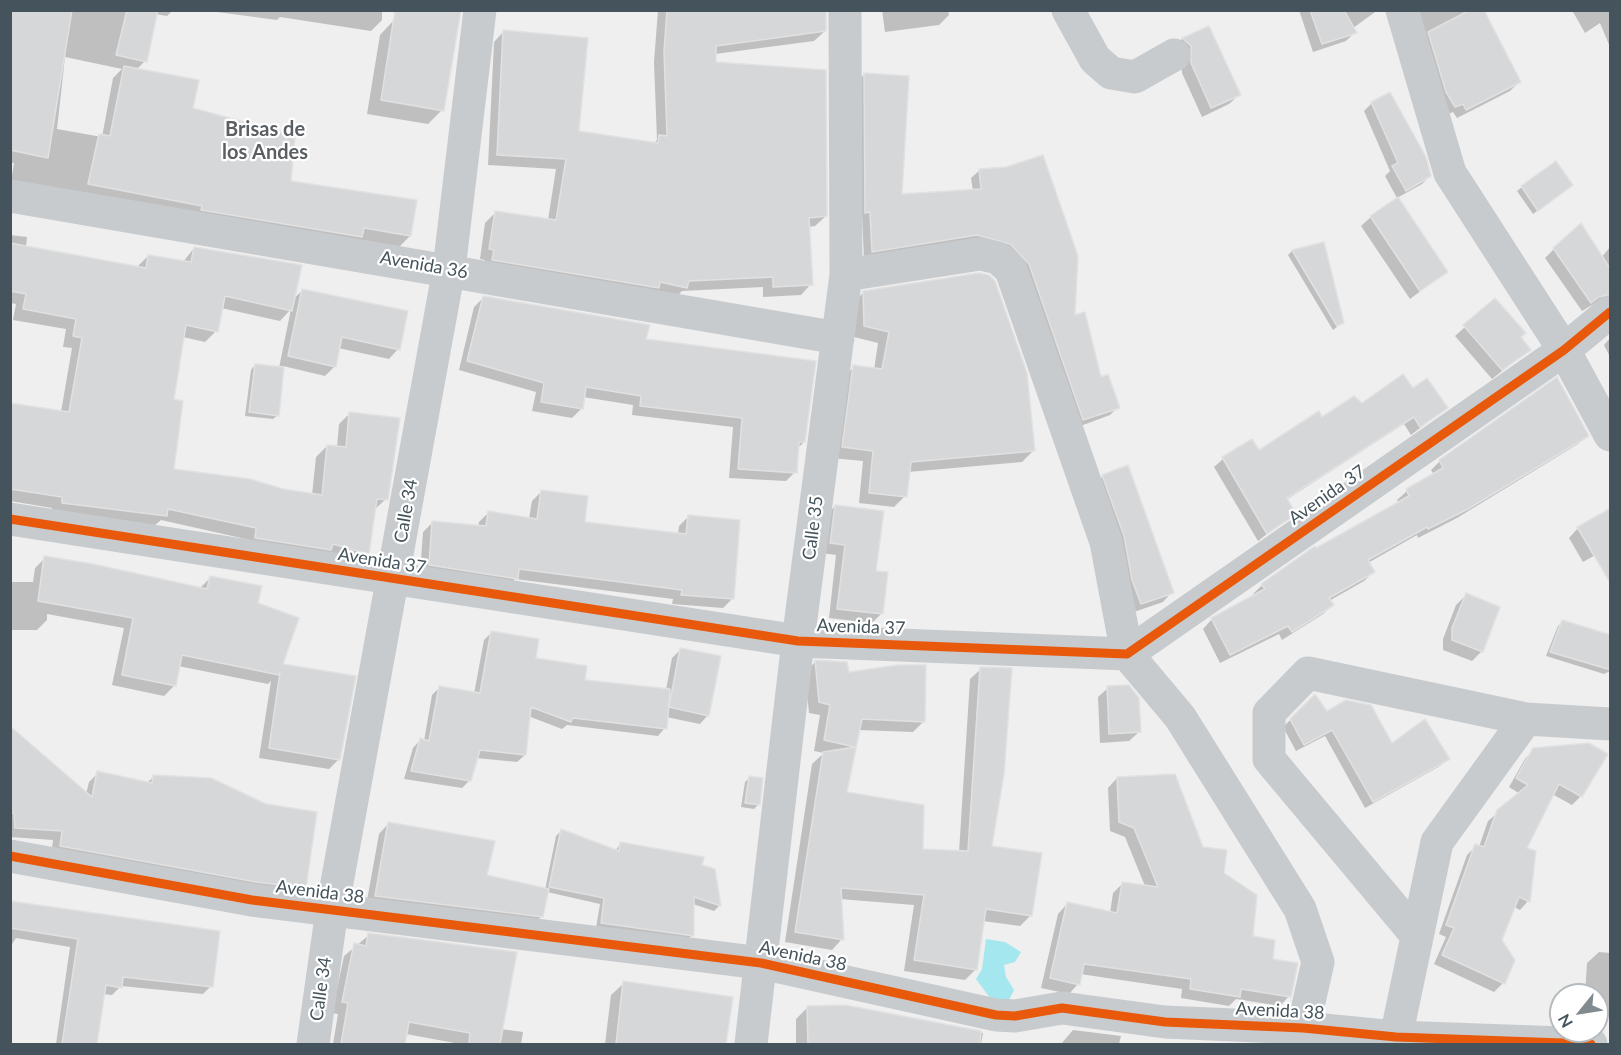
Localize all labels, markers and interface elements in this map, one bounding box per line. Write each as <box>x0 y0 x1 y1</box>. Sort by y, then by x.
district label: Brisas de los Andes <box>222 118 308 165</box>
street label: Avenida 36 <box>378 247 470 283</box>
street label: Avenida 37 <box>1284 461 1370 529</box>
street label: Calle 34 <box>390 477 422 545</box>
street label: Calle 35 <box>798 495 828 561</box>
street label: Avenida 37 <box>336 543 428 579</box>
street label: Avenida 37 <box>816 615 906 639</box>
street label: Avenida 38 <box>275 876 365 908</box>
street label: Avenida 38 <box>757 936 849 976</box>
street label: Calle 34 <box>306 956 336 1022</box>
north arrow <box>1549 983 1609 1043</box>
street label: Avenida 38 <box>1235 998 1325 1024</box>
text: N <box>1553 1011 1576 1031</box>

